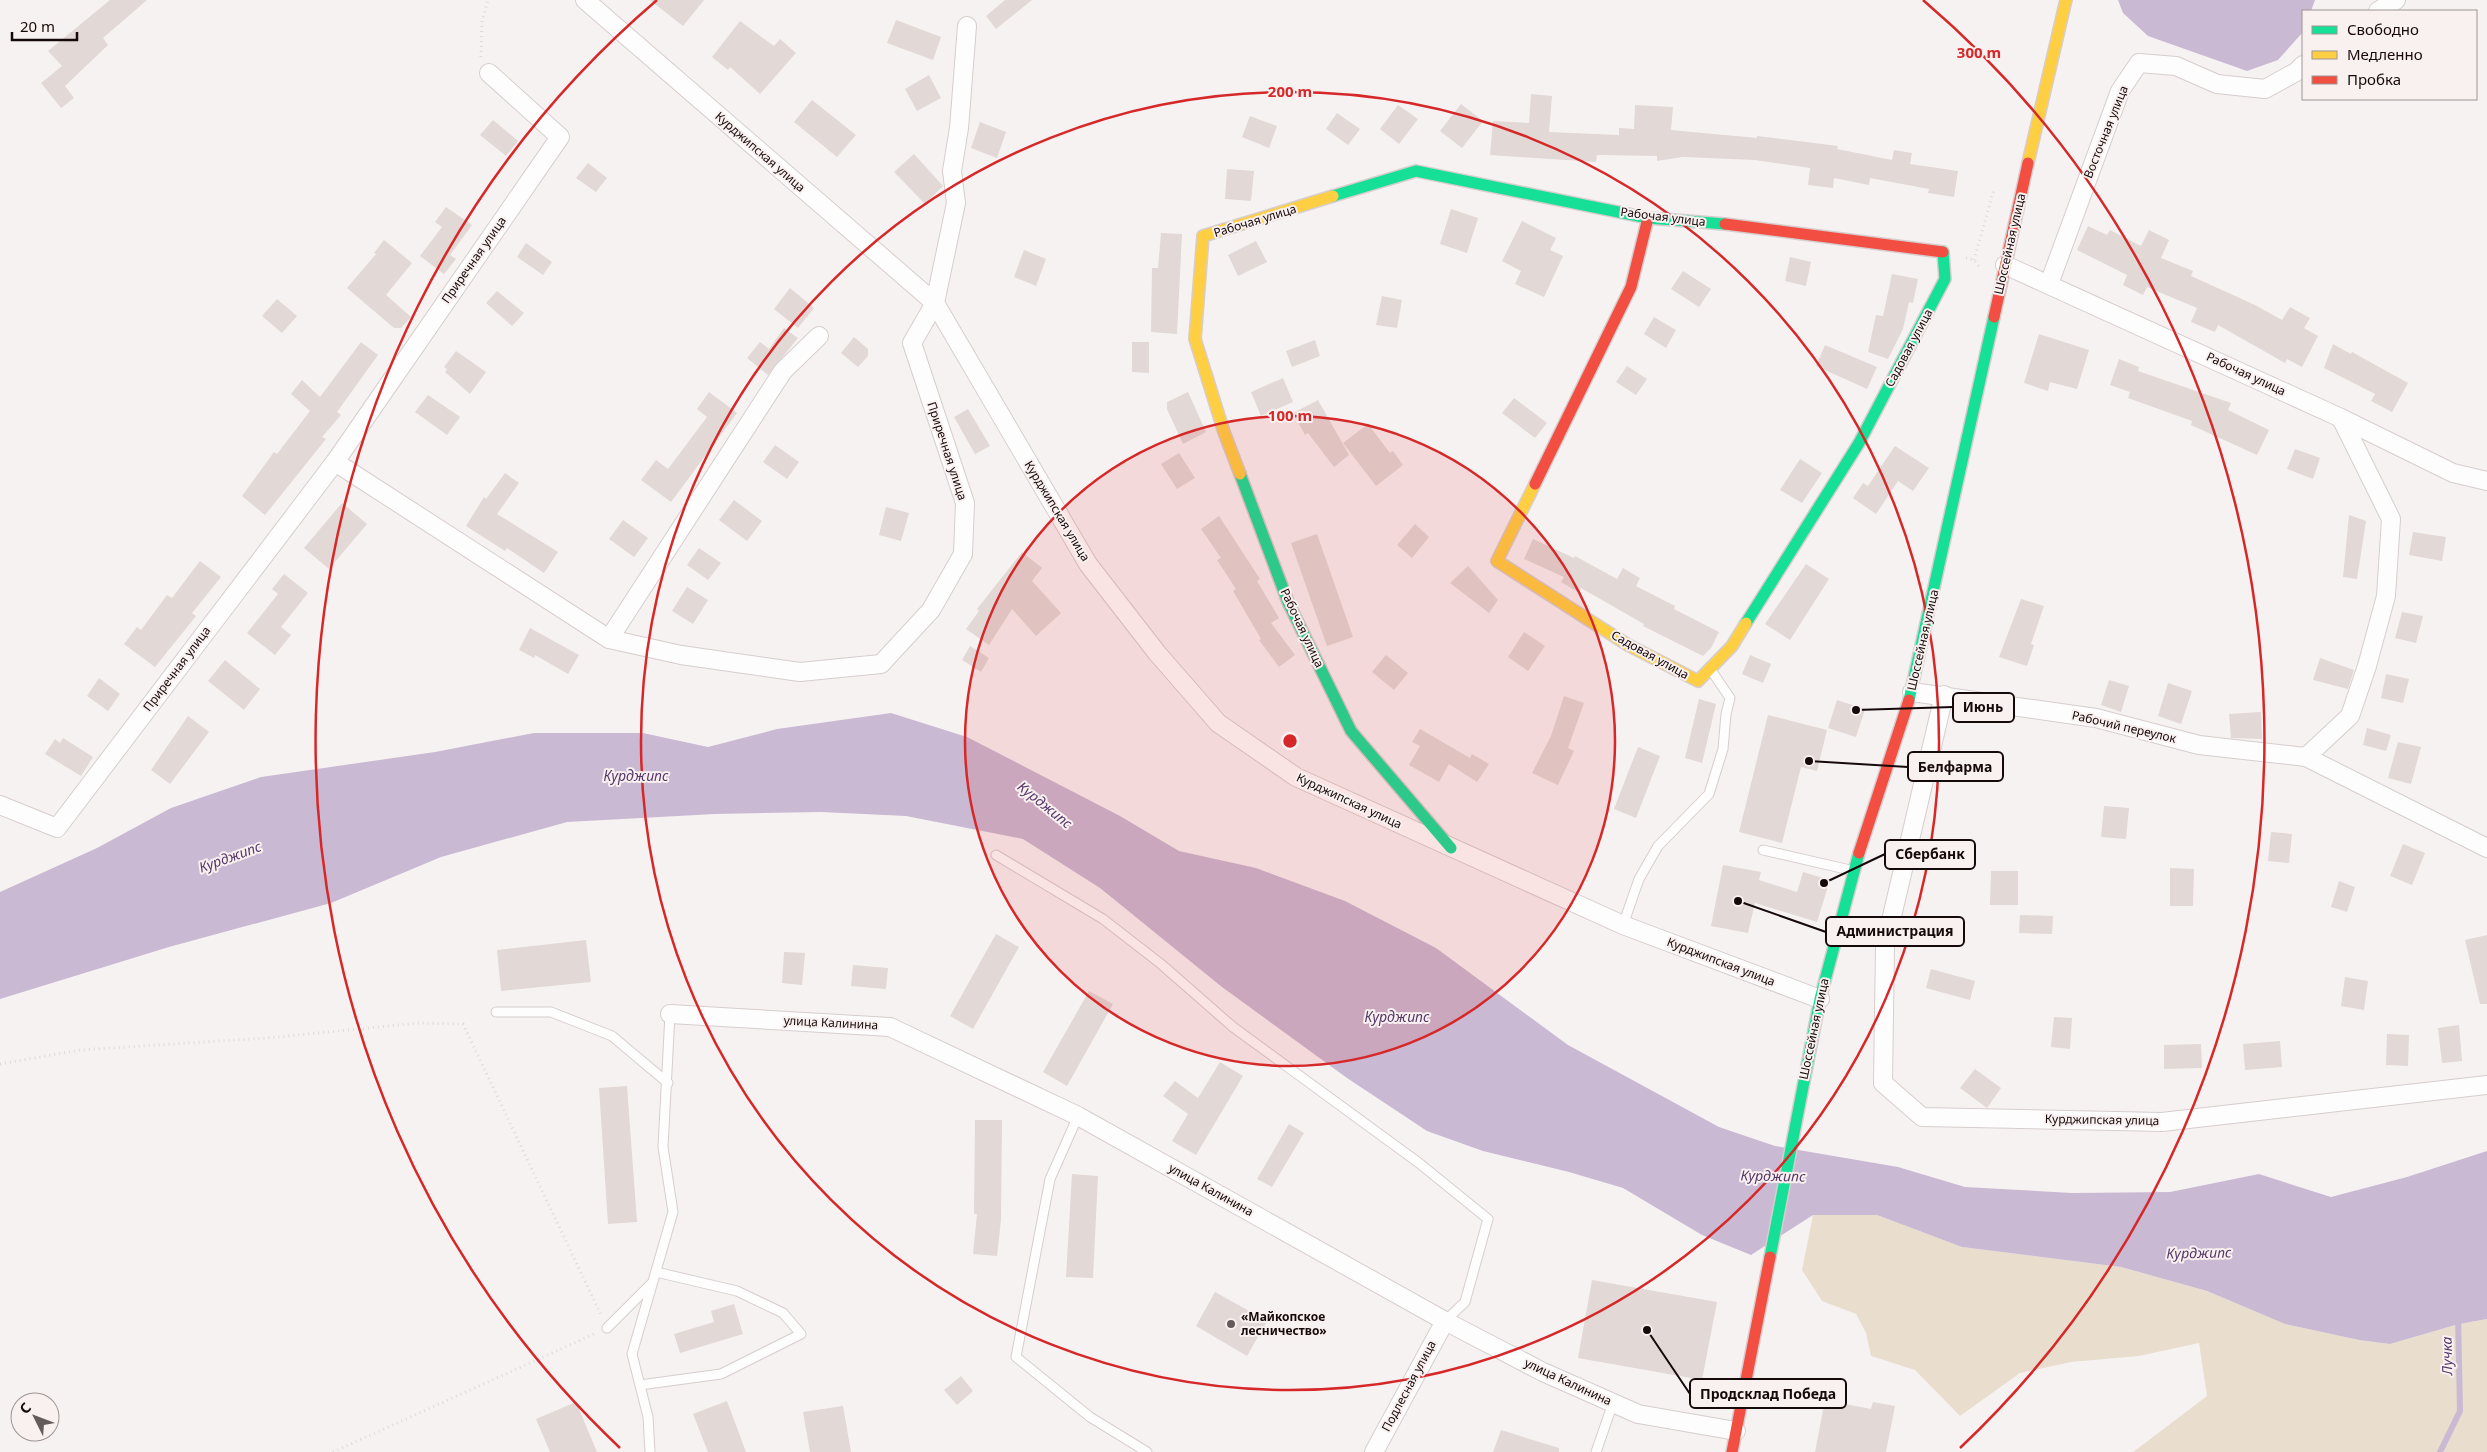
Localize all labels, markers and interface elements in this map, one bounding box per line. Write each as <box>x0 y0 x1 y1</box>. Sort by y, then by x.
scale bar <box>12 10 78 42</box>
legend <box>2302 10 2477 100</box>
text: 20 m <box>20 16 55 36</box>
text: Свободно <box>2347 19 2419 39</box>
text: 300 m <box>1957 42 2001 62</box>
text: Медленно <box>2347 44 2423 64</box>
text: Пробка <box>2347 69 2401 89</box>
text: 200 m <box>1268 81 1312 101</box>
street label: Восточная улица <box>2079 83 2132 181</box>
street label: Курджипская улица <box>712 108 809 196</box>
street label: Шоссейная улица <box>1990 192 2029 296</box>
street label: Рабочая улица <box>1211 200 1298 241</box>
street label: Рабочая улица <box>1620 203 1707 230</box>
street label: Приречная улица <box>437 213 510 307</box>
street label: Садовая улица <box>1881 306 1936 390</box>
street label: Рабочая улица <box>2204 348 2289 399</box>
street label: Приречная улица <box>924 399 971 502</box>
text: 100 m <box>1268 405 1312 425</box>
street label: Курджипская улица <box>1021 457 1094 564</box>
street label: Рабочая улица <box>1277 585 1328 670</box>
street label: Шоссейная улица <box>1903 588 1942 692</box>
street label: Приречная улица <box>139 623 214 715</box>
street label: Садовая улица <box>1608 626 1692 683</box>
callout: Июнь <box>1953 693 2014 722</box>
text: Июнь <box>1963 697 2003 716</box>
street label: Рабочий переулок <box>2070 706 2178 747</box>
centre of rings <box>1281 732 1299 750</box>
callout: Белфарма <box>1908 752 2003 781</box>
text: Белфарма <box>1918 757 1992 776</box>
water label: Курджипс <box>604 766 669 785</box>
street label: Курджипская улица <box>1294 769 1405 832</box>
water label: Курджипс <box>1014 777 1077 833</box>
water label: Курджипс <box>196 836 264 877</box>
callout: Сбербанк <box>1885 840 1975 869</box>
text: Сбербанк <box>1895 844 1965 863</box>
callout: Администрация <box>1826 917 1964 946</box>
text: Администрация <box>1836 921 1954 940</box>
street label: Курджипская улица <box>1665 933 1778 990</box>
street label: Шоссейная улица <box>1794 977 1833 1081</box>
water label: Курджипс <box>1365 1007 1430 1026</box>
street label: улица Калинина <box>783 1012 879 1033</box>
street label: Курджипская улица <box>2045 1110 2159 1129</box>
street label: улица Калинина <box>1166 1159 1257 1220</box>
water label: Курджипс <box>1740 1165 1806 1186</box>
water label: Курджипс <box>2166 1242 2232 1263</box>
place label: «Майкопское лесничество» <box>1241 1308 1327 1339</box>
marker: «Майкопское лесничество» <box>1225 1318 1237 1330</box>
water label: Лучка <box>2437 1336 2456 1377</box>
street label: Подлесная улица <box>1377 1337 1440 1434</box>
street label: улица Калинина <box>1522 1354 1615 1409</box>
callout: Продсклад Победа <box>1690 1379 1846 1408</box>
text: Продсклад Победа <box>1700 1384 1836 1403</box>
north arrow <box>10 1392 60 1442</box>
text: С <box>15 1398 35 1418</box>

